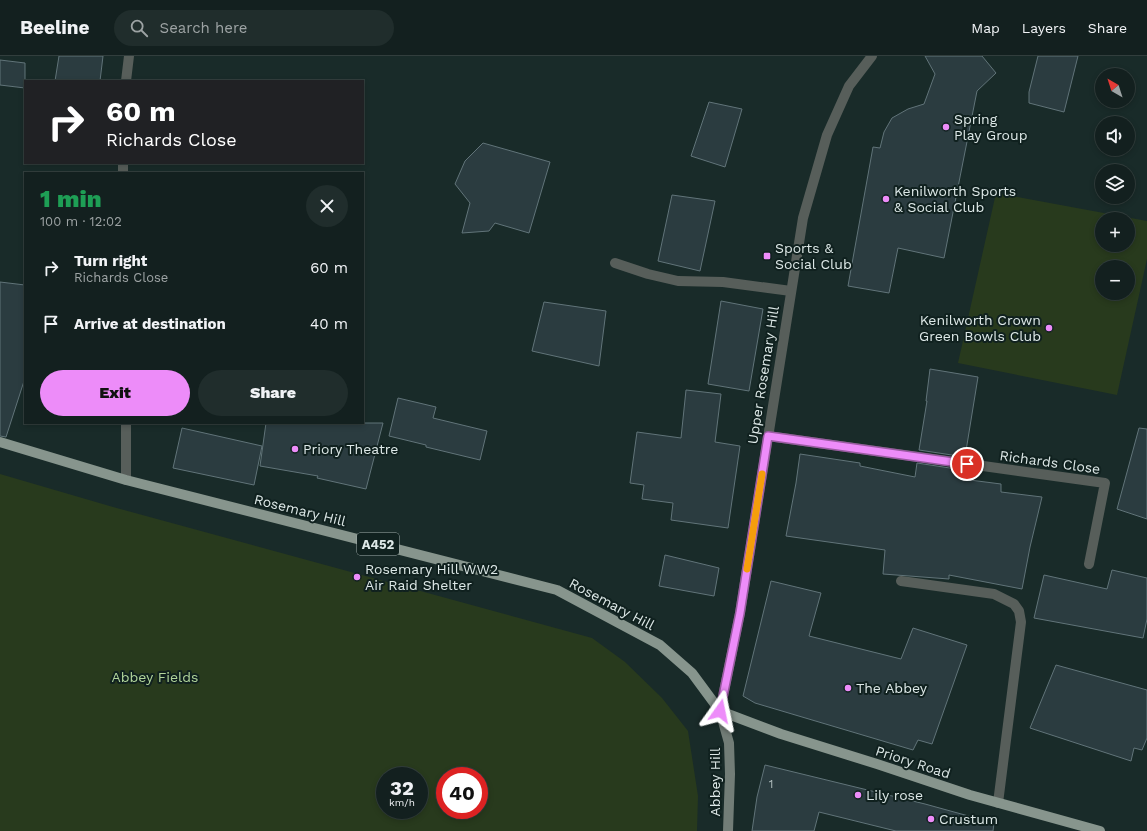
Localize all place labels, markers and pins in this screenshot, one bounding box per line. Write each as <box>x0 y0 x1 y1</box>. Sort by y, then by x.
place label: Spring Play Group <box>954 111 1027 143</box>
marker: Spring Play Group <box>941 122 951 132</box>
place label: Kenilworth Sports & Social Club <box>894 183 1016 215</box>
marker: Kenilworth Sports & Social Club <box>881 194 891 204</box>
place label: Sports & Social Club <box>775 240 852 272</box>
marker: Sports & Social Club <box>762 251 772 261</box>
place label: Kenilworth Crown Green Bowls Club <box>919 312 1041 344</box>
marker: Kenilworth Crown Green Bowls Club <box>1044 323 1054 333</box>
place label: Priory Theatre <box>303 441 398 457</box>
marker: Priory Theatre <box>290 444 300 454</box>
pin <box>950 447 984 481</box>
place label: Rosemary Hill WW2 Air Raid Shelter <box>365 561 498 593</box>
marker: Rosemary Hill WW2 Air Raid Shelter <box>352 572 362 582</box>
place label: The Abbey <box>856 680 928 696</box>
marker: The Abbey <box>843 683 853 693</box>
place label: Lily rose <box>866 787 923 803</box>
marker: Lily rose <box>853 790 863 800</box>
place label: Crustum <box>939 811 998 827</box>
marker: Crustum <box>926 814 936 824</box>

